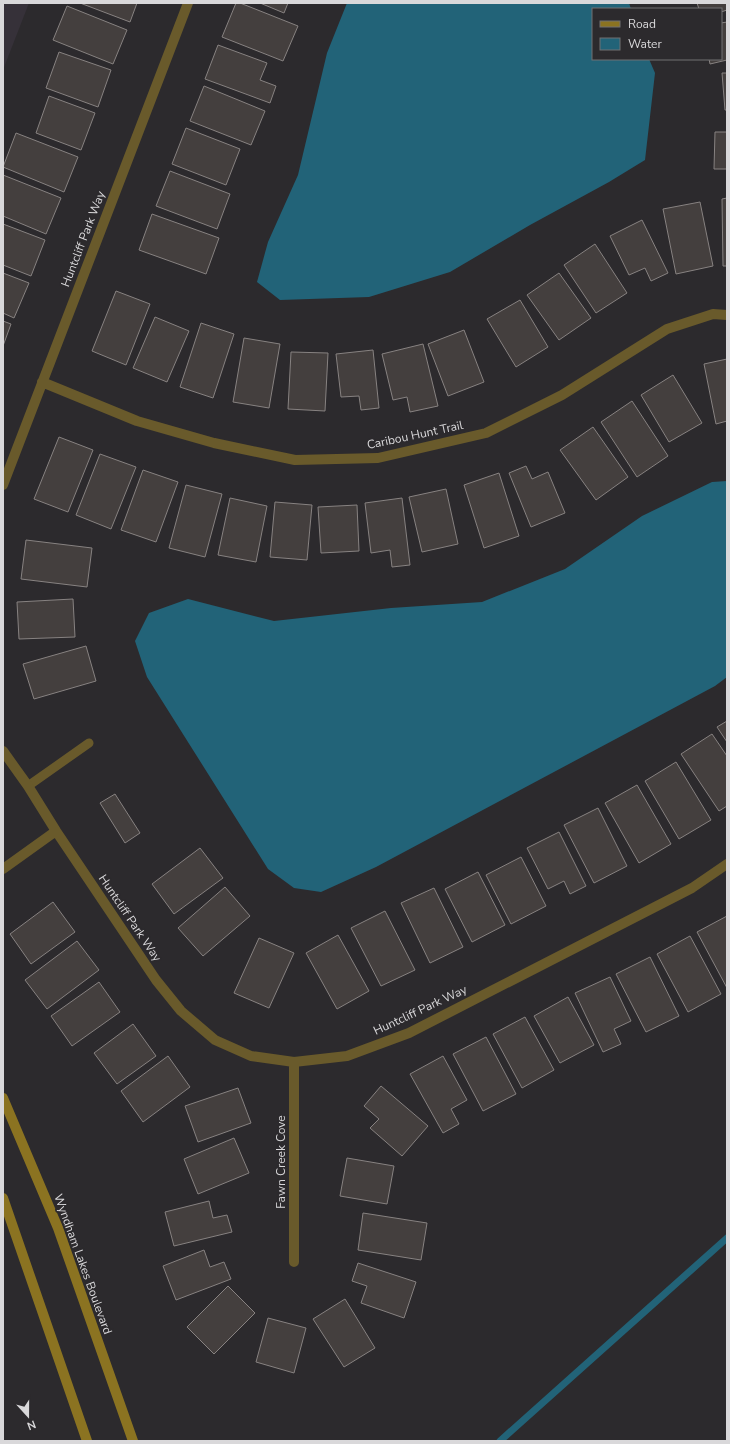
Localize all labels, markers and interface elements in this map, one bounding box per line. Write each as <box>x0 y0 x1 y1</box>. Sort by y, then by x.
legend <box>592 8 722 60</box>
text: Road <box>628 16 656 32</box>
text: Water <box>628 36 662 52</box>
street label: Huntcliff Park Way <box>57 188 109 289</box>
street label: Caribou Hunt Trail <box>365 417 465 453</box>
street label: Huntcliff Park Way <box>95 871 166 965</box>
street label: Huntcliff Park Way <box>371 981 470 1039</box>
street label: Fawn Creek Cove <box>273 1115 289 1209</box>
street label: Wyndham Lakes Boulevard <box>50 1192 116 1336</box>
north arrow <box>8 1396 48 1436</box>
text: N <box>25 1416 38 1433</box>

